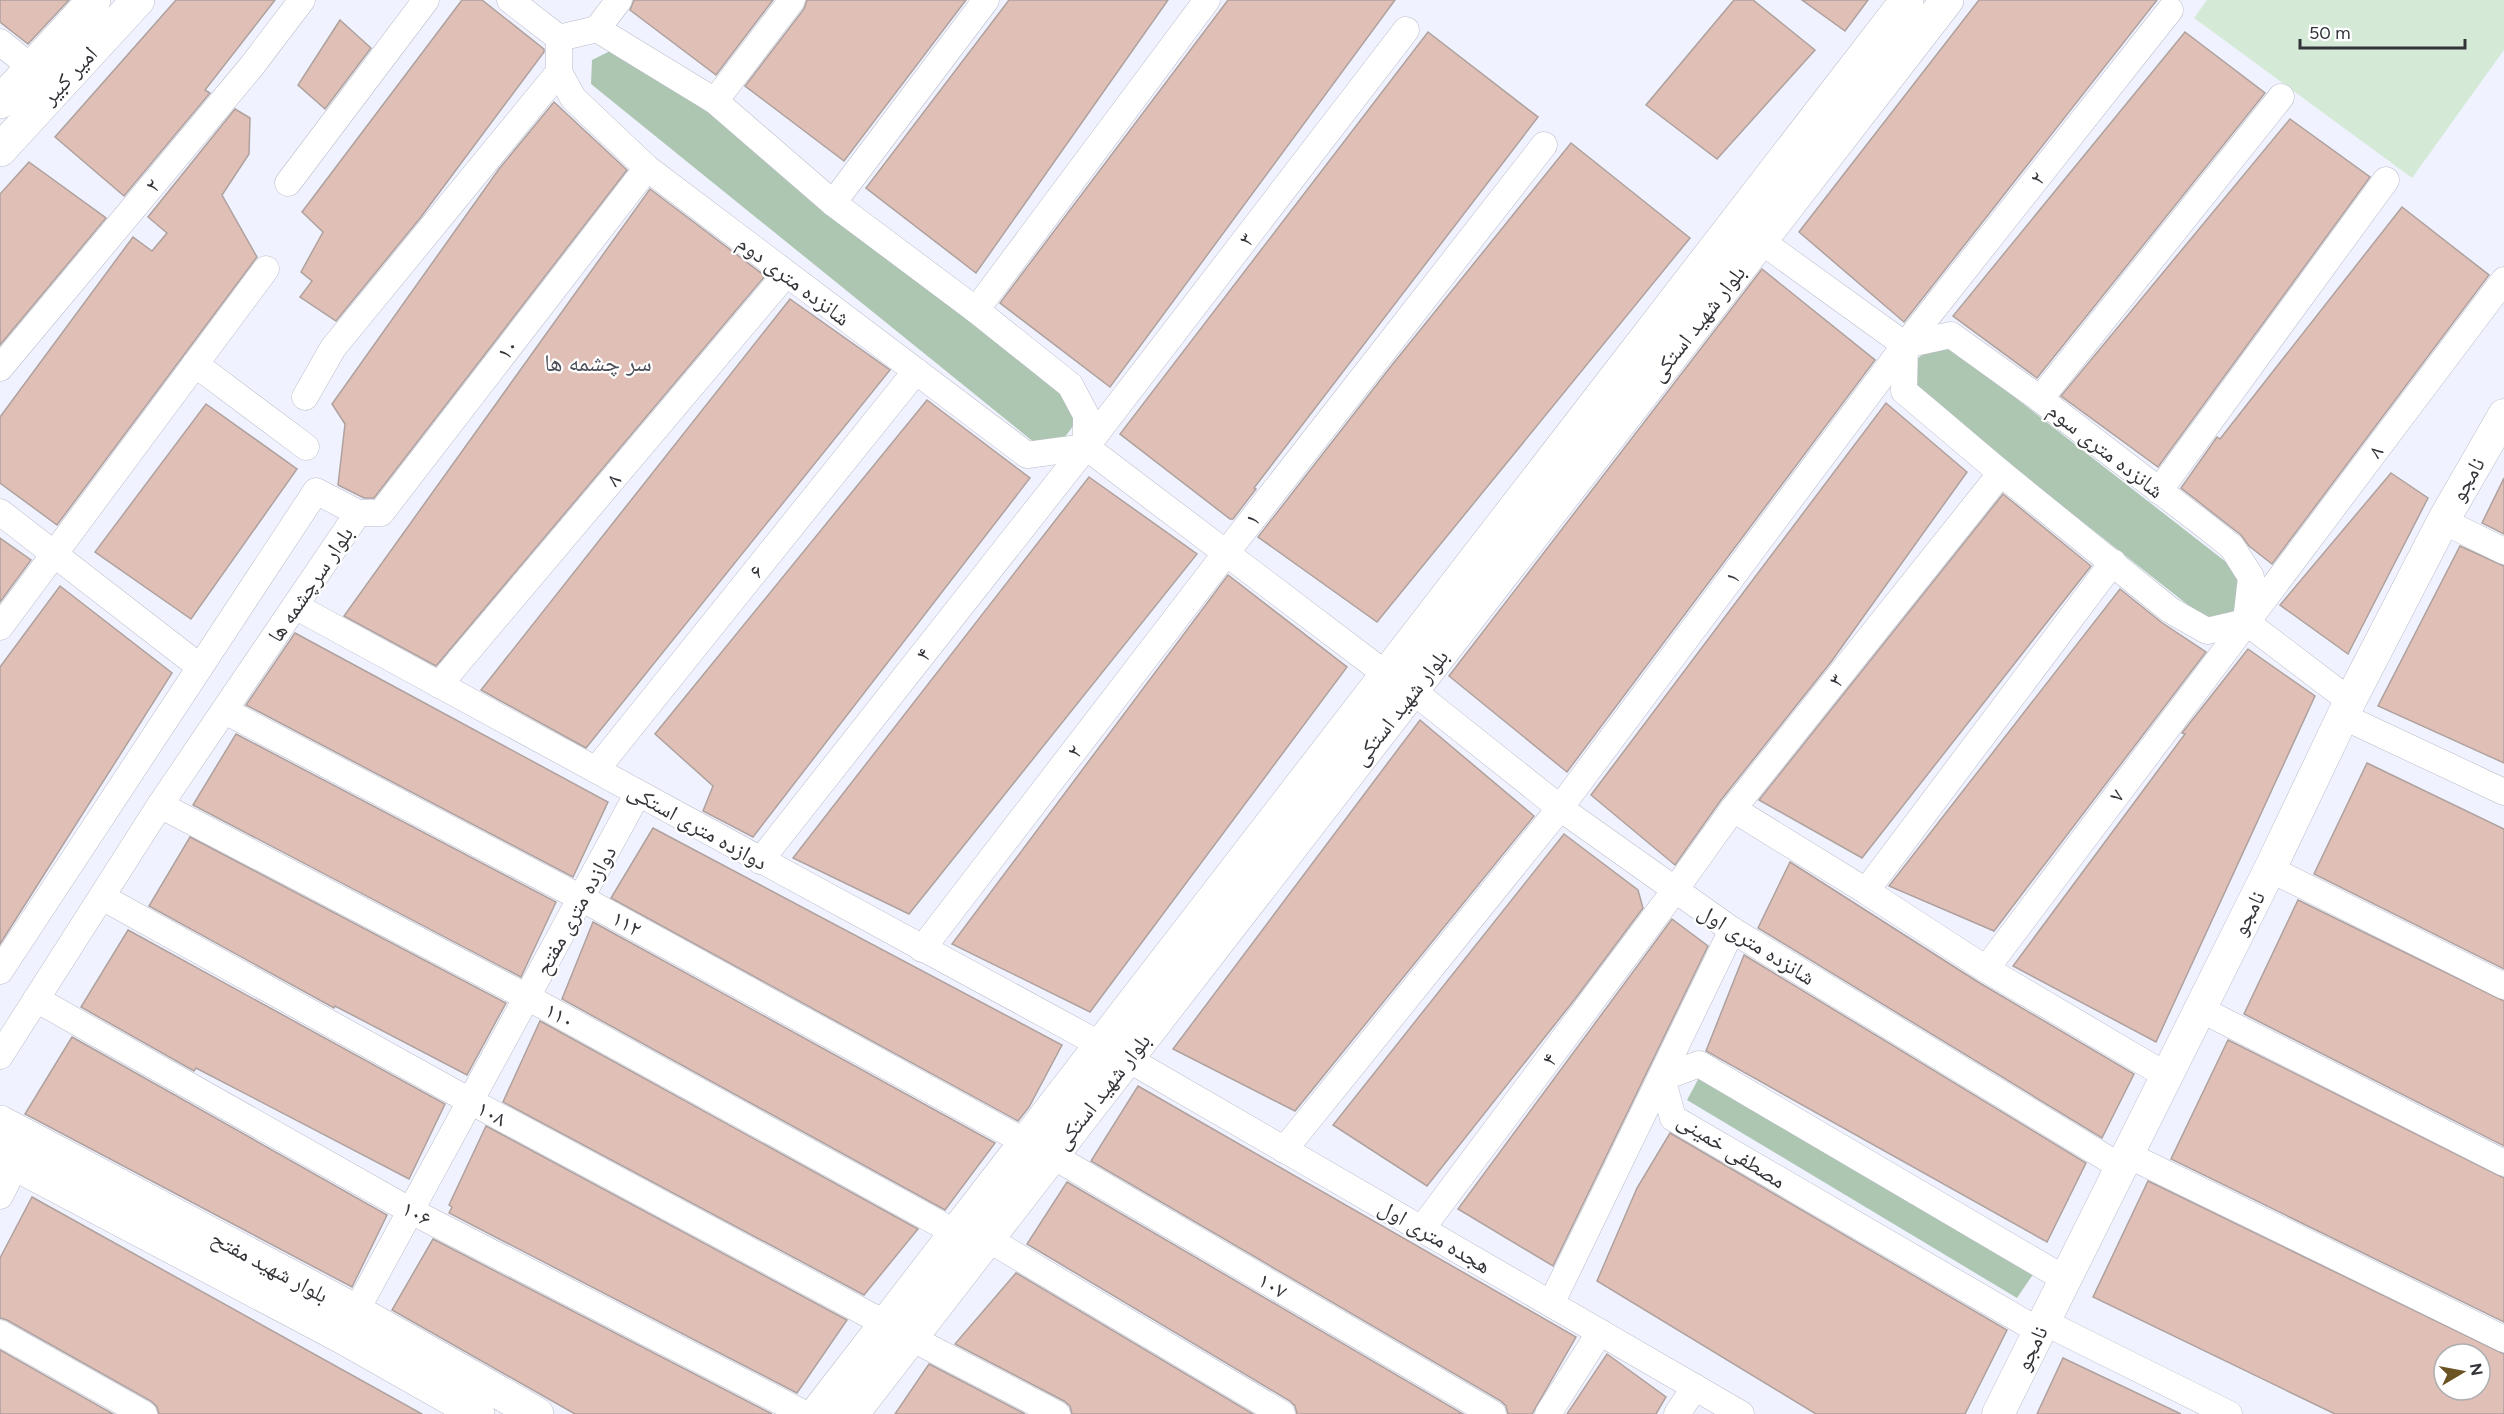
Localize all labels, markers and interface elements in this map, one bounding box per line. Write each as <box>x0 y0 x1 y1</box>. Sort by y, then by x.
scale bar <box>2300 12 2465 50</box>
text: 50 m <box>2309 22 2351 44</box>
street label: امیر کبیر <box>35 41 103 111</box>
street label: ۲ <box>2024 166 2051 191</box>
street label: ۲ <box>139 173 166 198</box>
street label: ۳ <box>1233 227 1260 252</box>
street label: شانزده متری دوم <box>731 229 856 332</box>
street label: بلوار شهید استکی <box>1644 260 1751 387</box>
street label: ۱۰ <box>491 333 524 365</box>
district label: سر چشمه ها <box>544 348 652 377</box>
street label: شانزده متری سوم <box>2042 397 2169 505</box>
street label: ۸ <box>2362 439 2389 463</box>
street label: نامجو <box>2444 452 2491 506</box>
street label: ۸ <box>600 467 627 492</box>
street label: ۱ <box>1239 507 1266 532</box>
street label: بلوار سرچشمه ها <box>262 521 359 647</box>
street label: ۶ <box>743 559 770 584</box>
street label: ۱ <box>1719 565 1746 589</box>
street label: ۴ <box>910 642 937 667</box>
street label: بلوار شهید استکی <box>1347 644 1454 771</box>
street label: ۳ <box>1823 668 1850 693</box>
street label: ۲ <box>1061 739 1088 763</box>
street label: دوازده متری استکی <box>623 777 772 876</box>
street label: ۷ <box>2103 783 2130 807</box>
street label: دوازده متری مفتح <box>529 841 622 980</box>
street label: نامجو <box>2226 886 2271 940</box>
street label: شانزده متری اول <box>1693 898 1820 991</box>
street label: ۱۱۲ <box>607 904 646 942</box>
street label: ۱۱۰ <box>540 996 579 1034</box>
street label: بلوار شهید استکی <box>1049 1028 1156 1155</box>
street label: ۴ <box>1536 1047 1563 1071</box>
street label: ۱۰۸ <box>472 1095 511 1132</box>
street label: مصطفی خمینی <box>1673 1106 1791 1194</box>
street label: هجده متری اول <box>1374 1193 1496 1279</box>
street label: ۱۰۶ <box>397 1195 436 1232</box>
street label: بلوار شهید مفتح <box>207 1224 333 1309</box>
street label: ۱۰۷ <box>1253 1266 1292 1305</box>
street label: نامجو <box>2009 1321 2054 1375</box>
north arrow <box>2432 1342 2492 1402</box>
text: N <box>2466 1362 2487 1377</box>

